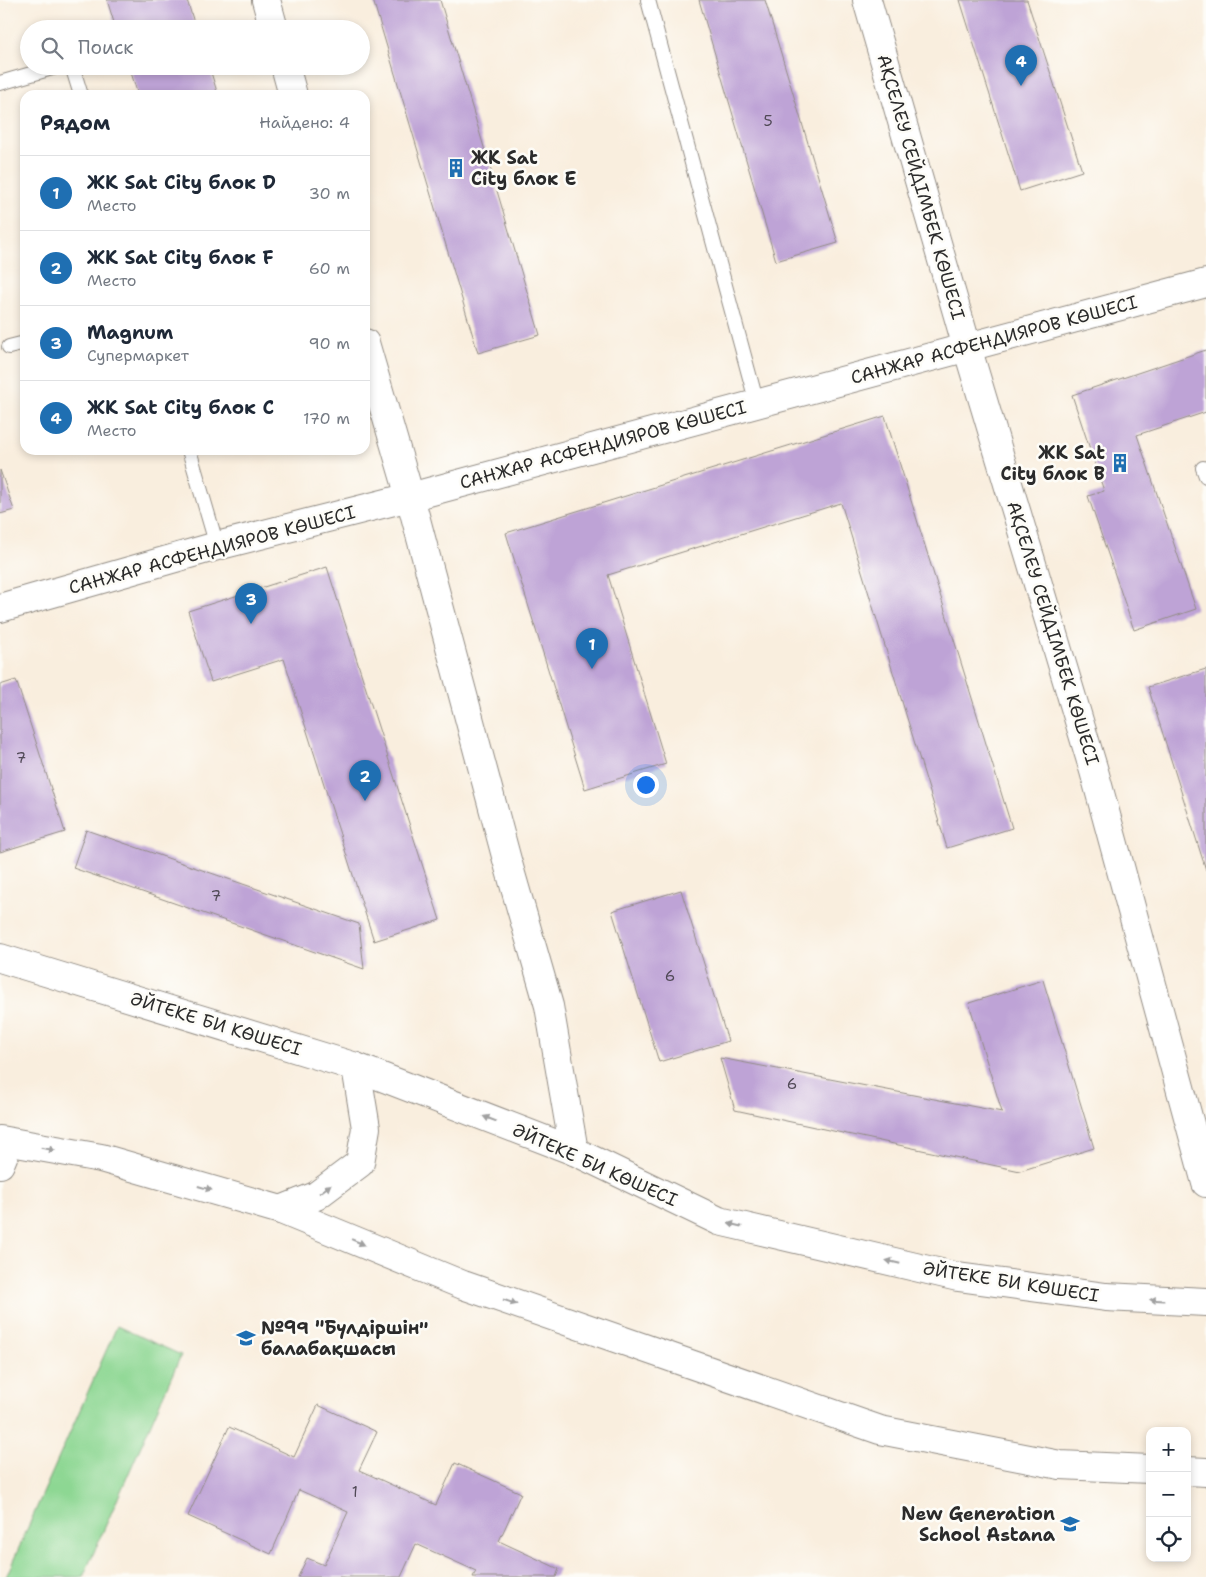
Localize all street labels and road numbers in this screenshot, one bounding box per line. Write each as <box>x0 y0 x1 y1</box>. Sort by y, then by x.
street label: АҚСЕЛЕУ СЕЙДІМБЕК КӨШЕСІ <box>872 52 970 322</box>
street label: САНЖАР АСФЕНДИЯРОВ КӨШЕСІ <box>848 290 1140 390</box>
street label: САНЖАР АСФЕНДИЯРОВ КӨШЕСІ <box>457 395 749 495</box>
street label: АҚСЕЛЕУ СЕЙДІМБЕК КӨШЕСІ <box>1001 498 1105 768</box>
street label: САНЖАР АСФЕНДИЯРОВ КӨШЕСІ <box>66 500 358 600</box>
street label: ӘЙТЕКЕ БИ КӨШЕСІ <box>127 987 305 1061</box>
street label: ӘЙТЕКЕ БИ КӨШЕСІ <box>509 1118 681 1212</box>
street label: ӘЙТЕКЕ БИ КӨШЕСІ <box>921 1256 1101 1308</box>

